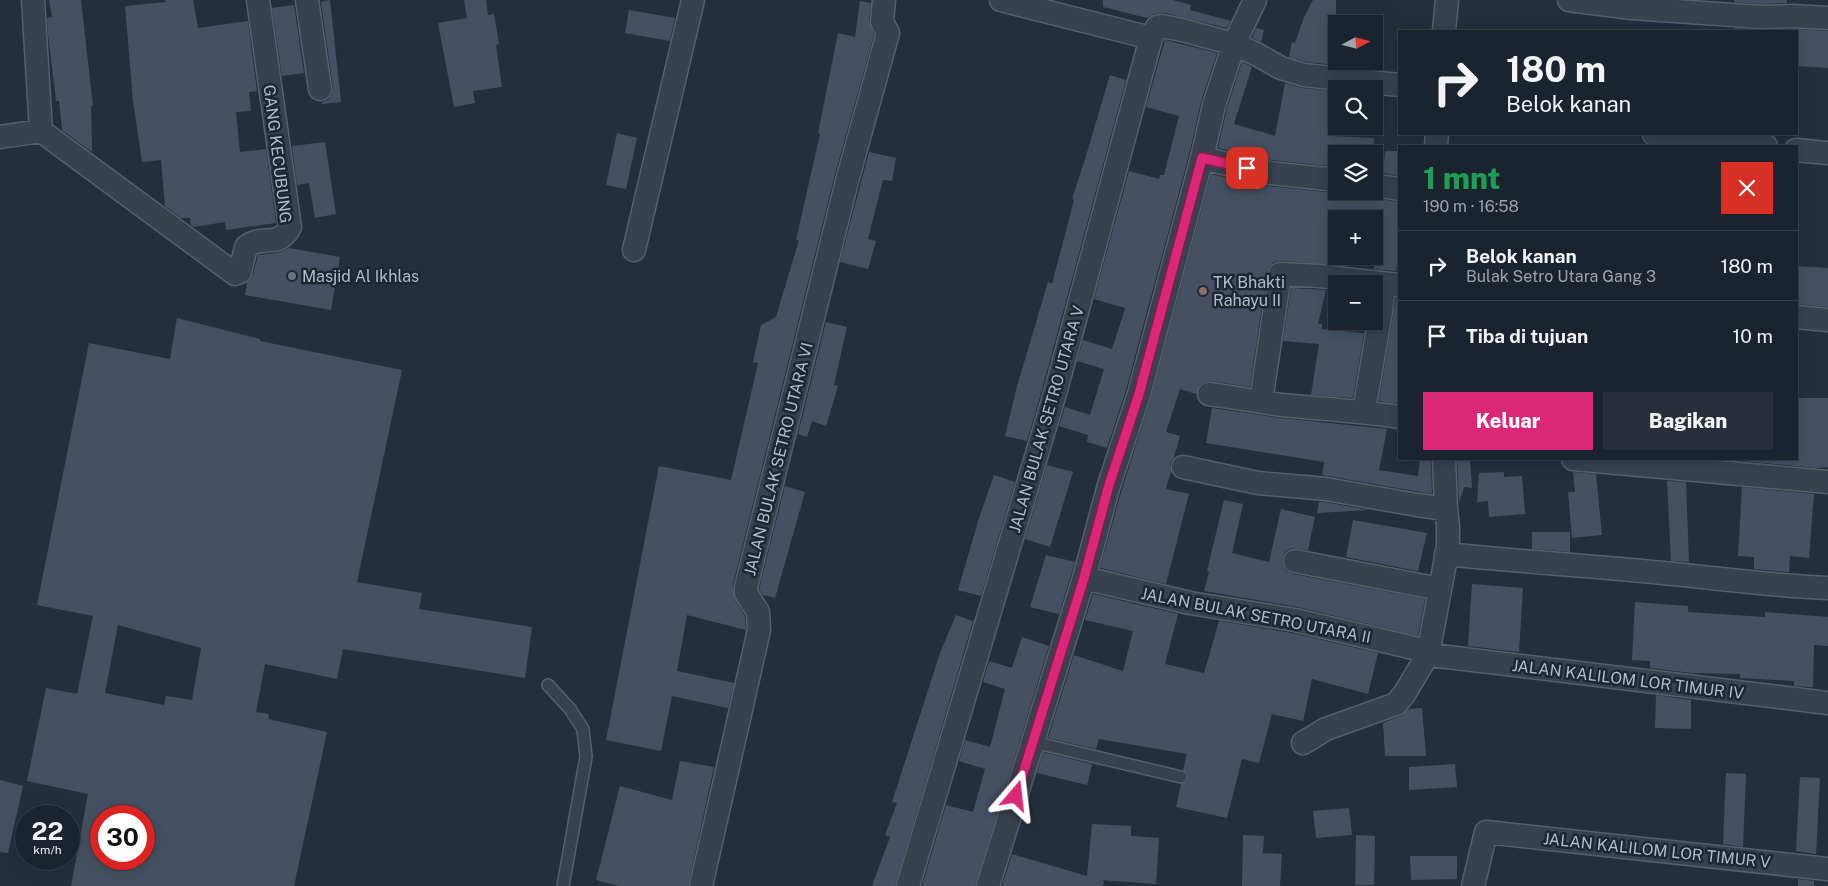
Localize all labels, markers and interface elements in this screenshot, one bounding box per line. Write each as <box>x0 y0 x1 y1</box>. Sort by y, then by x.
north arrow <box>1328 15 1382 70</box>
map controls <box>1328 15 1383 330</box>
text: 180 m <box>1506 49 1606 90</box>
icon: right <box>1423 50 1488 115</box>
button: search <box>1328 80 1383 135</box>
street label: GANG KECUBUNG <box>260 84 295 224</box>
text: Belok kanan <box>1506 91 1631 117</box>
button: layers <box>1328 145 1383 200</box>
pin <box>1226 147 1268 189</box>
icon: arrive <box>1233 154 1261 182</box>
text: 1 mnt <box>1423 160 1500 196</box>
button: close <box>1721 162 1773 214</box>
text: 190 m · 16:58 <box>1423 197 1519 216</box>
button: + <box>1328 210 1383 265</box>
text: Belok kanan <box>1466 245 1577 267</box>
icon: right <box>1423 252 1451 280</box>
text: 180 m <box>1720 255 1773 277</box>
place label: Masjid Al Ikhlas <box>302 267 419 286</box>
text: Bulak Setro Utara Gang 3 <box>1466 267 1656 286</box>
marker: Masjid Al Ikhlas <box>286 270 298 282</box>
place label: TK Bhakti Rahayu II <box>1213 273 1285 310</box>
button: − <box>1328 275 1383 330</box>
marker: TK Bhakti Rahayu II <box>1197 285 1209 297</box>
street label: JALAN BULAK SETRO UTARA V <box>1005 303 1088 535</box>
icon: arrive <box>1423 322 1451 350</box>
text: Tiba di tujuan <box>1466 325 1588 347</box>
text: 10 m <box>1733 325 1773 347</box>
street label: JALAN BULAK SETRO UTARA VI <box>740 341 817 578</box>
button: Keluar <box>1423 392 1593 450</box>
button: Bagikan <box>1603 392 1773 450</box>
street label: JALAN BULAK SETRO UTARA II <box>1139 584 1373 647</box>
street label: JALAN KALILOM LOR TIMUR IV <box>1511 656 1745 703</box>
position arrow <box>989 769 1041 821</box>
speed limit sign: 30 <box>90 805 155 870</box>
text: 22 <box>32 816 63 846</box>
street label: JALAN KALILOM LOR TIMUR V <box>1542 829 1772 872</box>
text: km/h <box>33 843 62 857</box>

